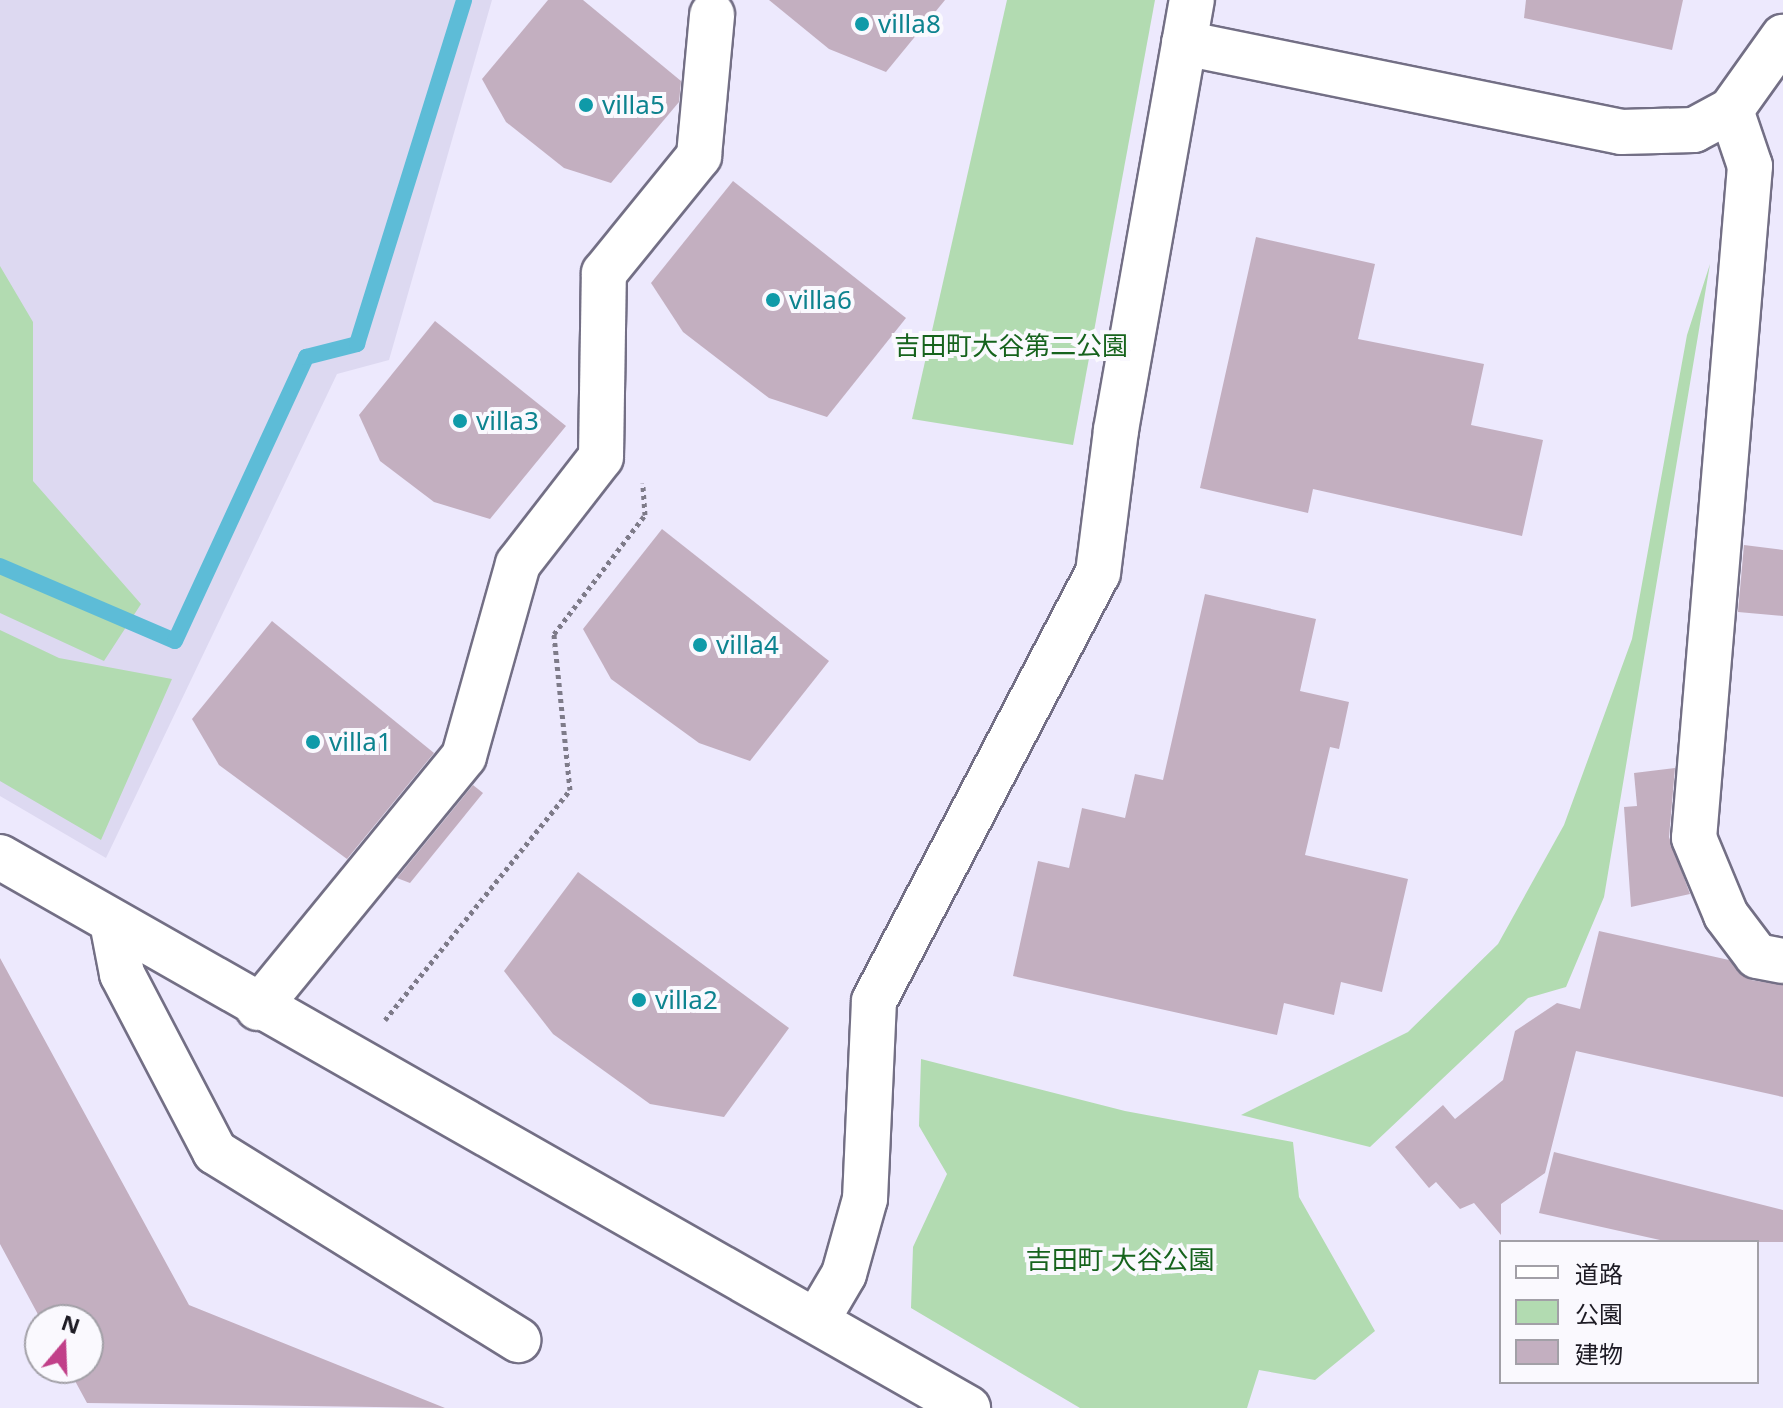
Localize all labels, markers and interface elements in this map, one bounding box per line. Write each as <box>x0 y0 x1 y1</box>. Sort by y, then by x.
place label: villa8 <box>878 8 941 40</box>
marker: villa8 <box>853 15 871 33</box>
place label: villa5 <box>602 89 665 121</box>
marker: villa5 <box>577 96 595 114</box>
place label: villa6 <box>789 284 852 316</box>
marker: villa6 <box>764 291 782 309</box>
park label: 吉田町大谷第二公園 <box>894 330 1128 362</box>
place label: villa3 <box>476 405 539 437</box>
marker: villa3 <box>451 412 469 430</box>
place label: villa4 <box>716 629 779 661</box>
marker: villa4 <box>691 636 709 654</box>
place label: villa1 <box>329 726 392 758</box>
marker: villa1 <box>304 733 322 751</box>
place label: villa2 <box>655 984 718 1016</box>
marker: villa2 <box>630 991 648 1009</box>
legend <box>1499 1240 1759 1384</box>
park label: 吉田町 大谷公園 <box>1026 1244 1214 1276</box>
text: 道路 <box>1575 1257 1623 1290</box>
text: 公園 <box>1575 1297 1623 1330</box>
north arrow <box>24 1304 104 1384</box>
text: N <box>58 1306 84 1340</box>
text: 建物 <box>1575 1337 1623 1370</box>

